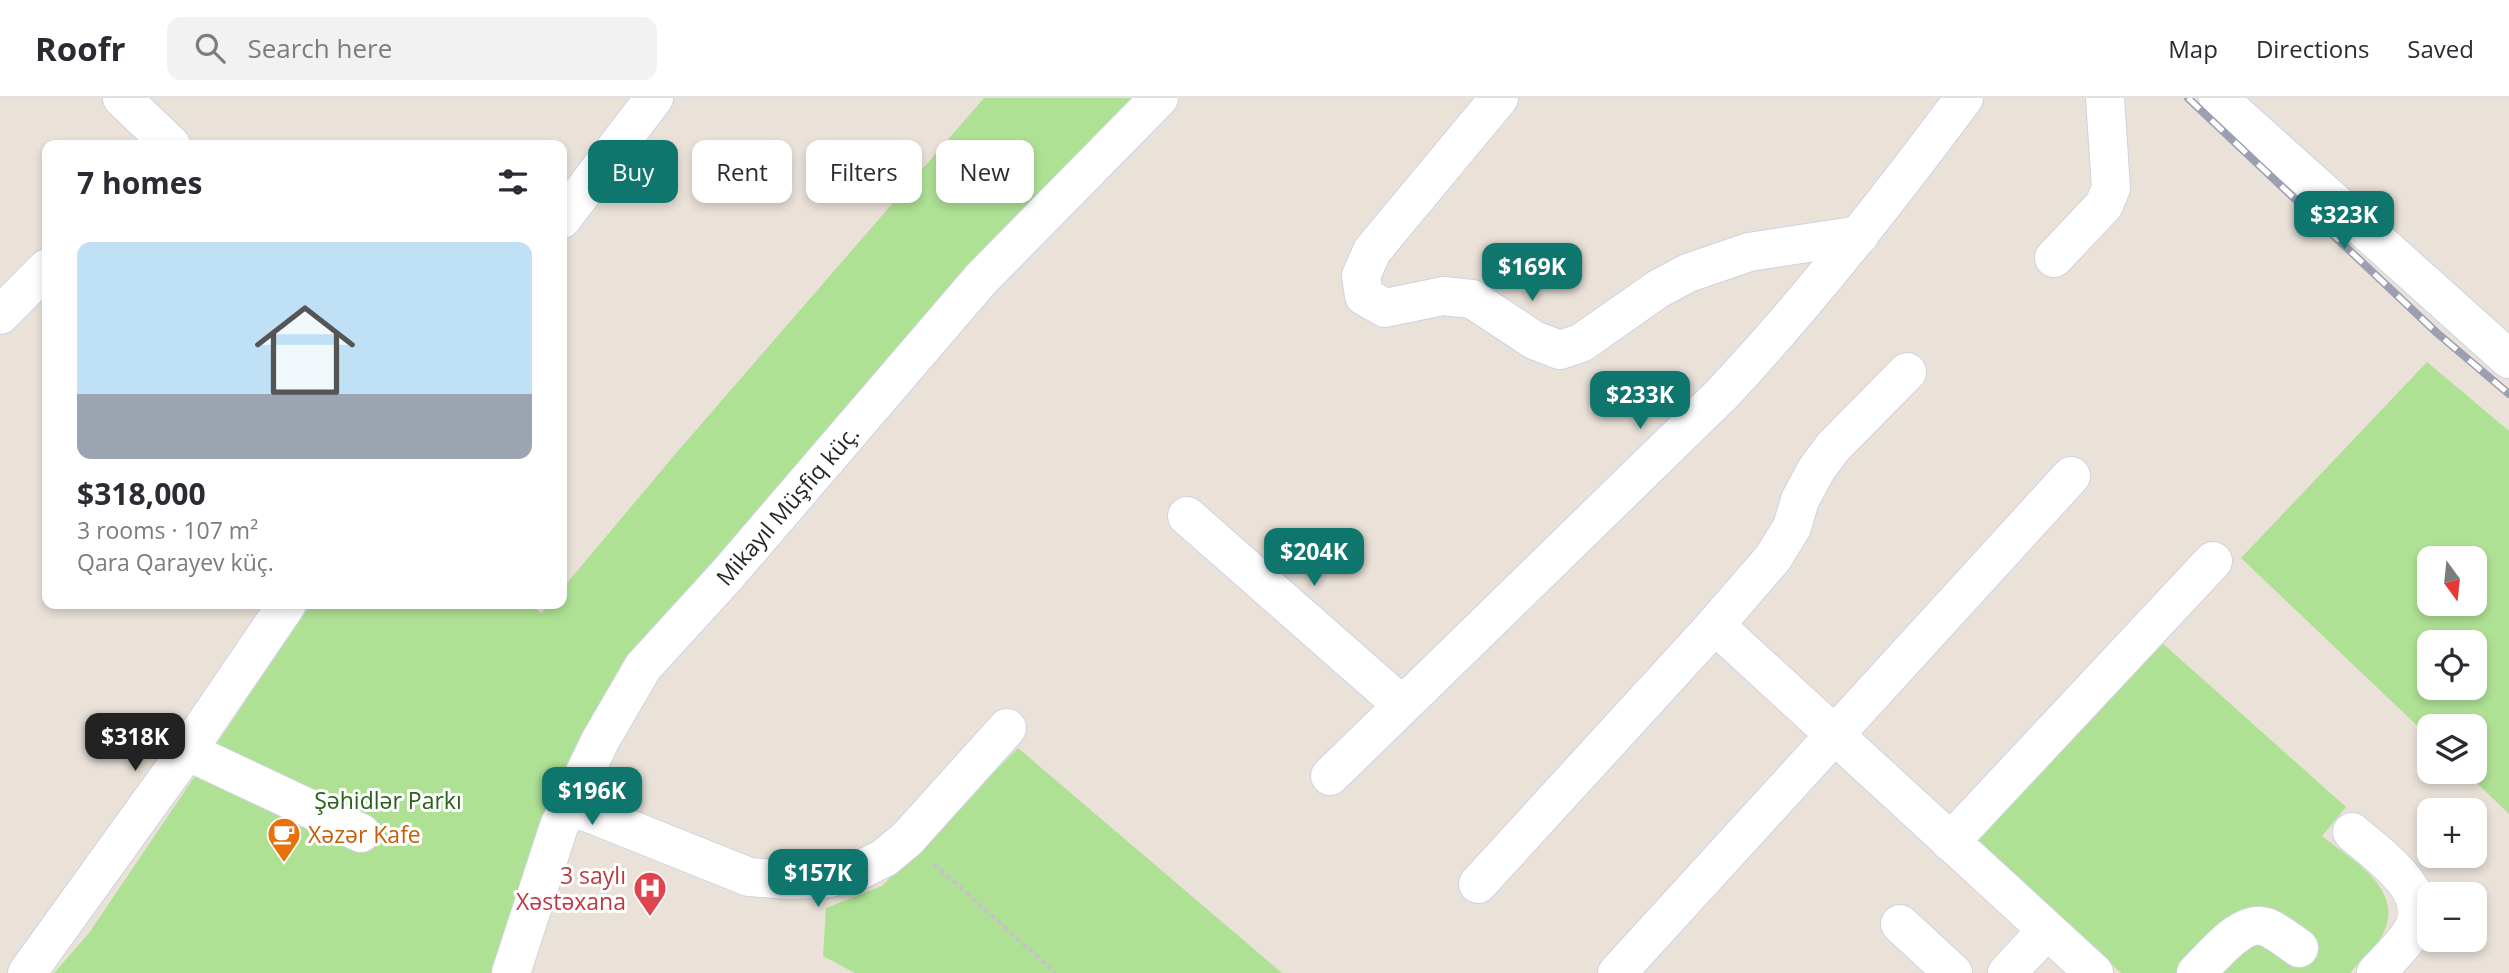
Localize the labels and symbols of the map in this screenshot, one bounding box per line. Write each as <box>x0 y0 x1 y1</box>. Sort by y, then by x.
pin: $323K <box>2295 192 2393 251</box>
pin: $169K <box>1483 244 1581 303</box>
pin: $233K <box>1591 372 1689 431</box>
street label: Mikayıl Müşfiq küç. <box>708 418 866 592</box>
pin: $204K <box>1265 528 1363 588</box>
north arrow <box>2417 546 2487 616</box>
pin: $318K <box>86 714 184 773</box>
pin: $196K <box>543 768 641 827</box>
park label: Şəhidlər Parkı <box>314 784 462 816</box>
cafe icon: Xəzər Kafe <box>265 815 303 864</box>
place label: Xəzər Kafe <box>308 818 421 850</box>
pin: $157K <box>769 850 867 909</box>
place label: 3 saylı Xəstəxana <box>516 859 626 917</box>
hospital icon: 3 saylı Xəstəxana <box>631 869 669 918</box>

